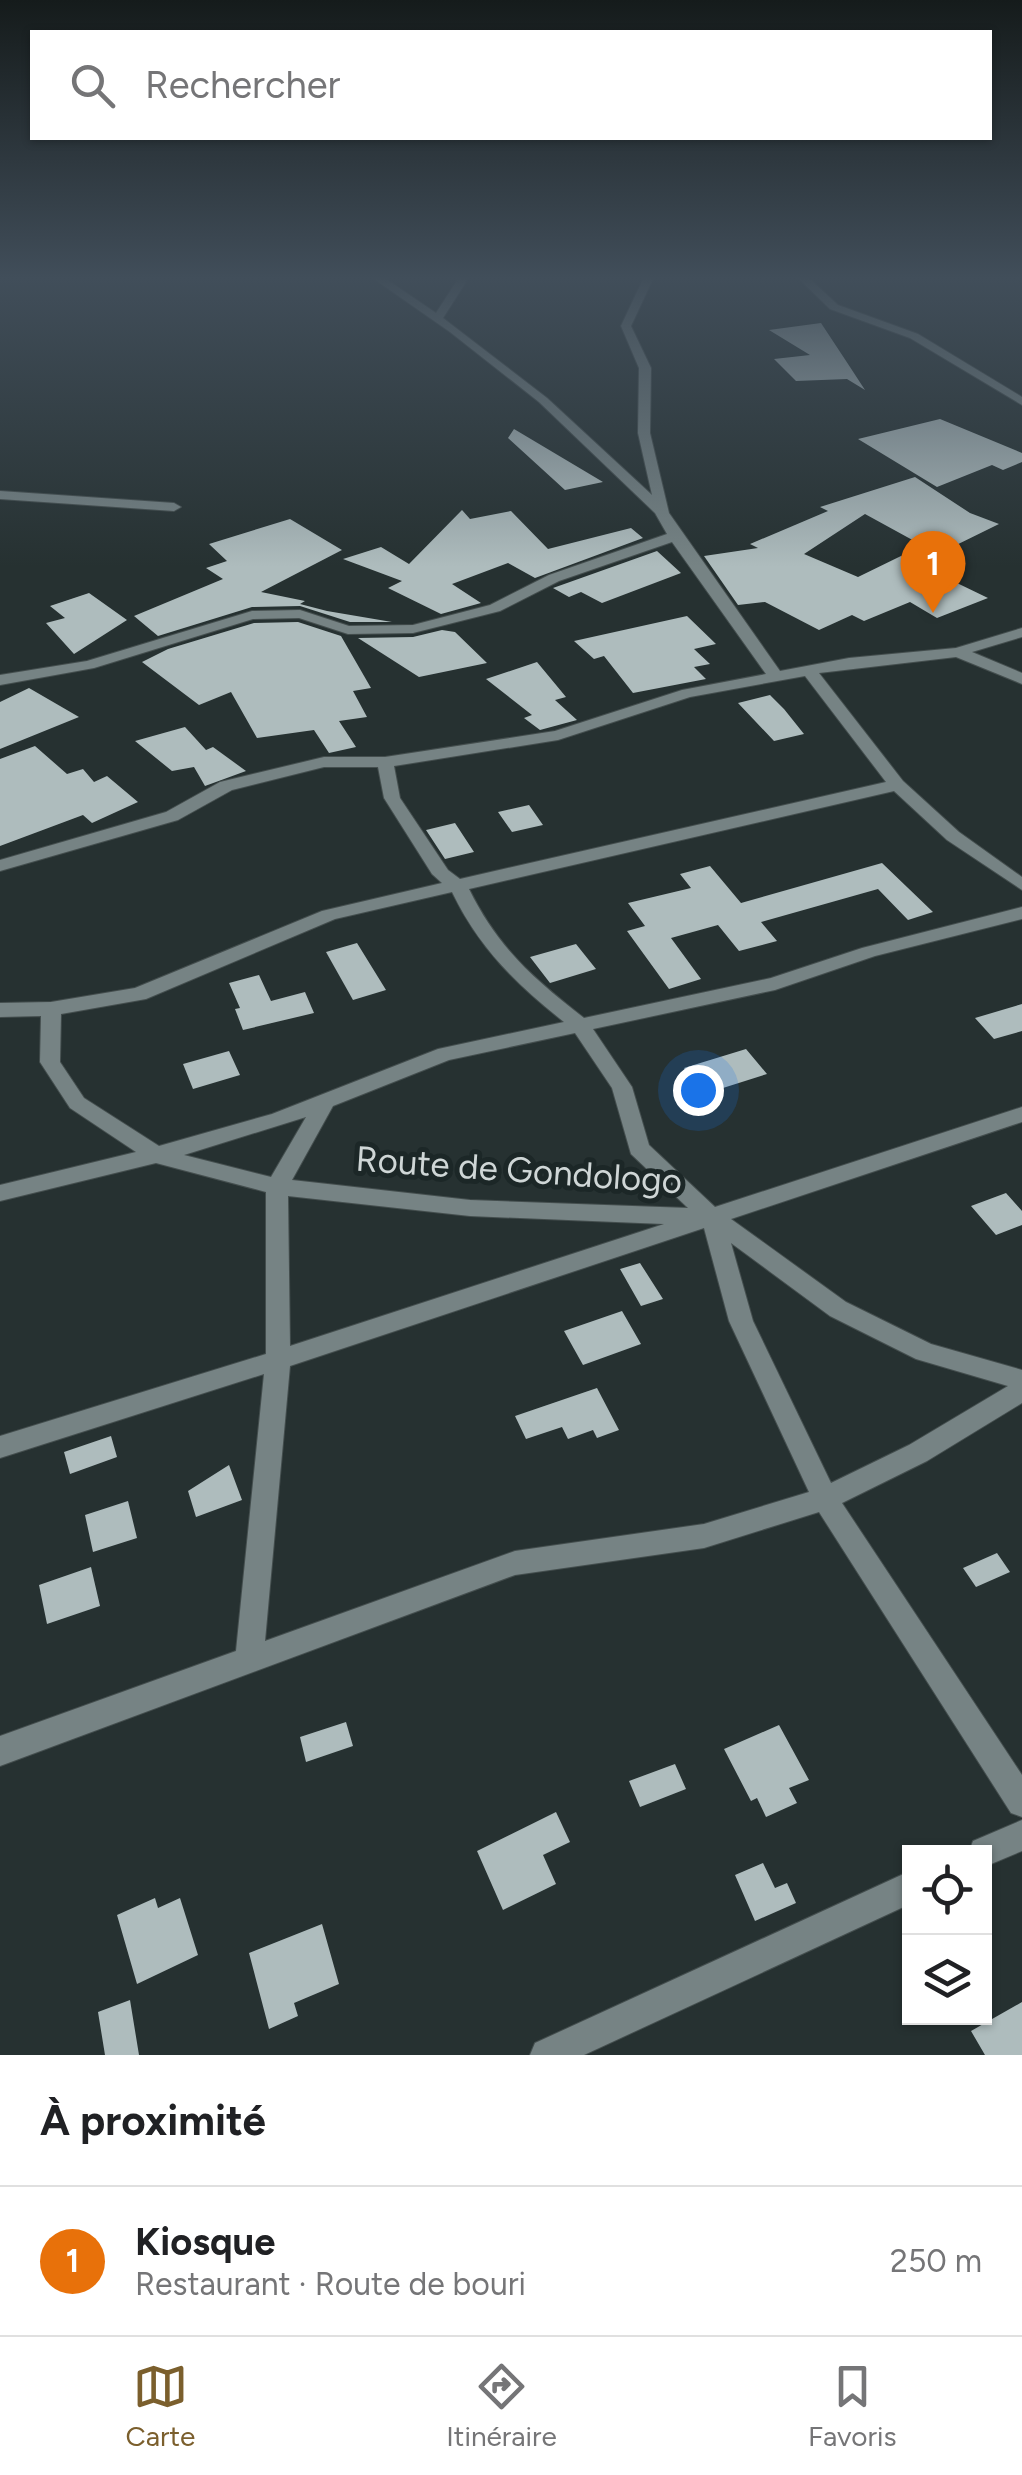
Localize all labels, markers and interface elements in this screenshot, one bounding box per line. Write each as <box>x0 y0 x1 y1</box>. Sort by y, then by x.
search box <box>30 30 992 140</box>
icon: search <box>65 58 120 113</box>
text: Rechercher <box>145 62 340 108</box>
pin: 1 <box>900 530 966 613</box>
your location <box>673 1065 724 1116</box>
street label: Route de Gondologo <box>354 1138 684 1202</box>
map controls <box>902 1845 992 2025</box>
button: locate <box>902 1845 992 1935</box>
button: layers <box>902 1935 992 2025</box>
text: À proximité <box>40 2095 266 2146</box>
text: Kiosque <box>135 2219 275 2265</box>
text: 1 <box>66 2242 79 2280</box>
text: 250 m <box>890 2242 982 2280</box>
text: Restaurant · Route de bouri <box>135 2265 526 2303</box>
tab: Carte <box>126 2359 195 2453</box>
tab: Itinéraire <box>446 2359 557 2453</box>
tab: Favoris <box>808 2359 896 2453</box>

